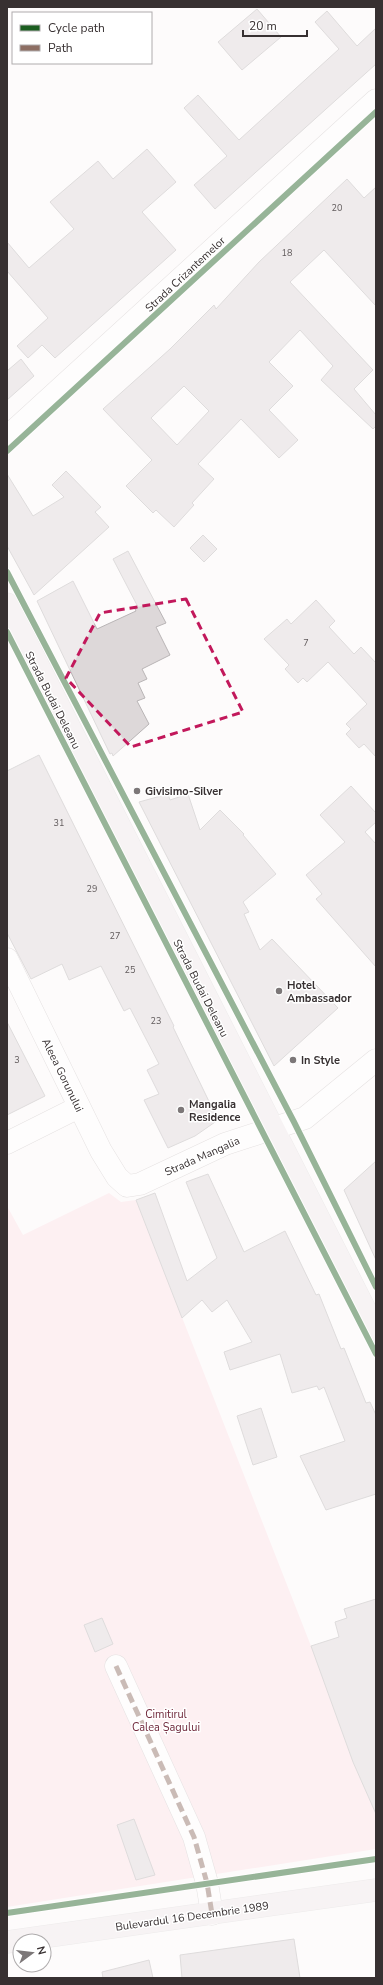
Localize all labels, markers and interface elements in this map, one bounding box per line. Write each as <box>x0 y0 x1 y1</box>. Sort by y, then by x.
legend <box>12 12 152 64</box>
scale bar <box>243 12 307 38</box>
text: 20 m <box>249 18 277 34</box>
text: Cycle path <box>48 20 105 36</box>
text: Path <box>48 40 73 56</box>
house number: 20 <box>332 202 342 214</box>
street label: Strada Crizantemelor <box>142 233 229 316</box>
house number: 18 <box>282 247 292 259</box>
house number: 7 <box>303 637 309 649</box>
street label: Strada Budai Deleanu <box>21 649 84 752</box>
place label: Givisimo-Silver <box>145 784 223 799</box>
marker: Givisimo-Silver <box>132 786 142 796</box>
house number: 31 <box>54 817 64 829</box>
house number: 29 <box>87 883 97 895</box>
house number: 27 <box>110 930 120 942</box>
street label: Strada Budai Deleanu <box>169 937 232 1040</box>
house number: 25 <box>125 964 135 976</box>
place label: Hotel Ambassador <box>287 978 352 1006</box>
marker: Hotel Ambassador <box>274 986 284 996</box>
house number: 23 <box>151 1015 161 1027</box>
street label: Aleea Gorunului <box>38 1036 87 1115</box>
place label: In Style <box>301 1053 340 1068</box>
house number: 3 <box>14 1054 20 1066</box>
marker: In Style <box>288 1055 298 1065</box>
place label: Mangalia Residence <box>189 1097 241 1125</box>
marker: Mangalia Residence <box>176 1105 186 1115</box>
street label: Strada Mangalia <box>162 1133 242 1180</box>
park label: Cimitirul Calea Șagului <box>132 1707 200 1735</box>
street label: Bulevardul 16 Decembrie 1989 <box>114 1898 270 1935</box>
north arrow <box>12 1933 52 1973</box>
text: N <box>33 1945 49 1956</box>

